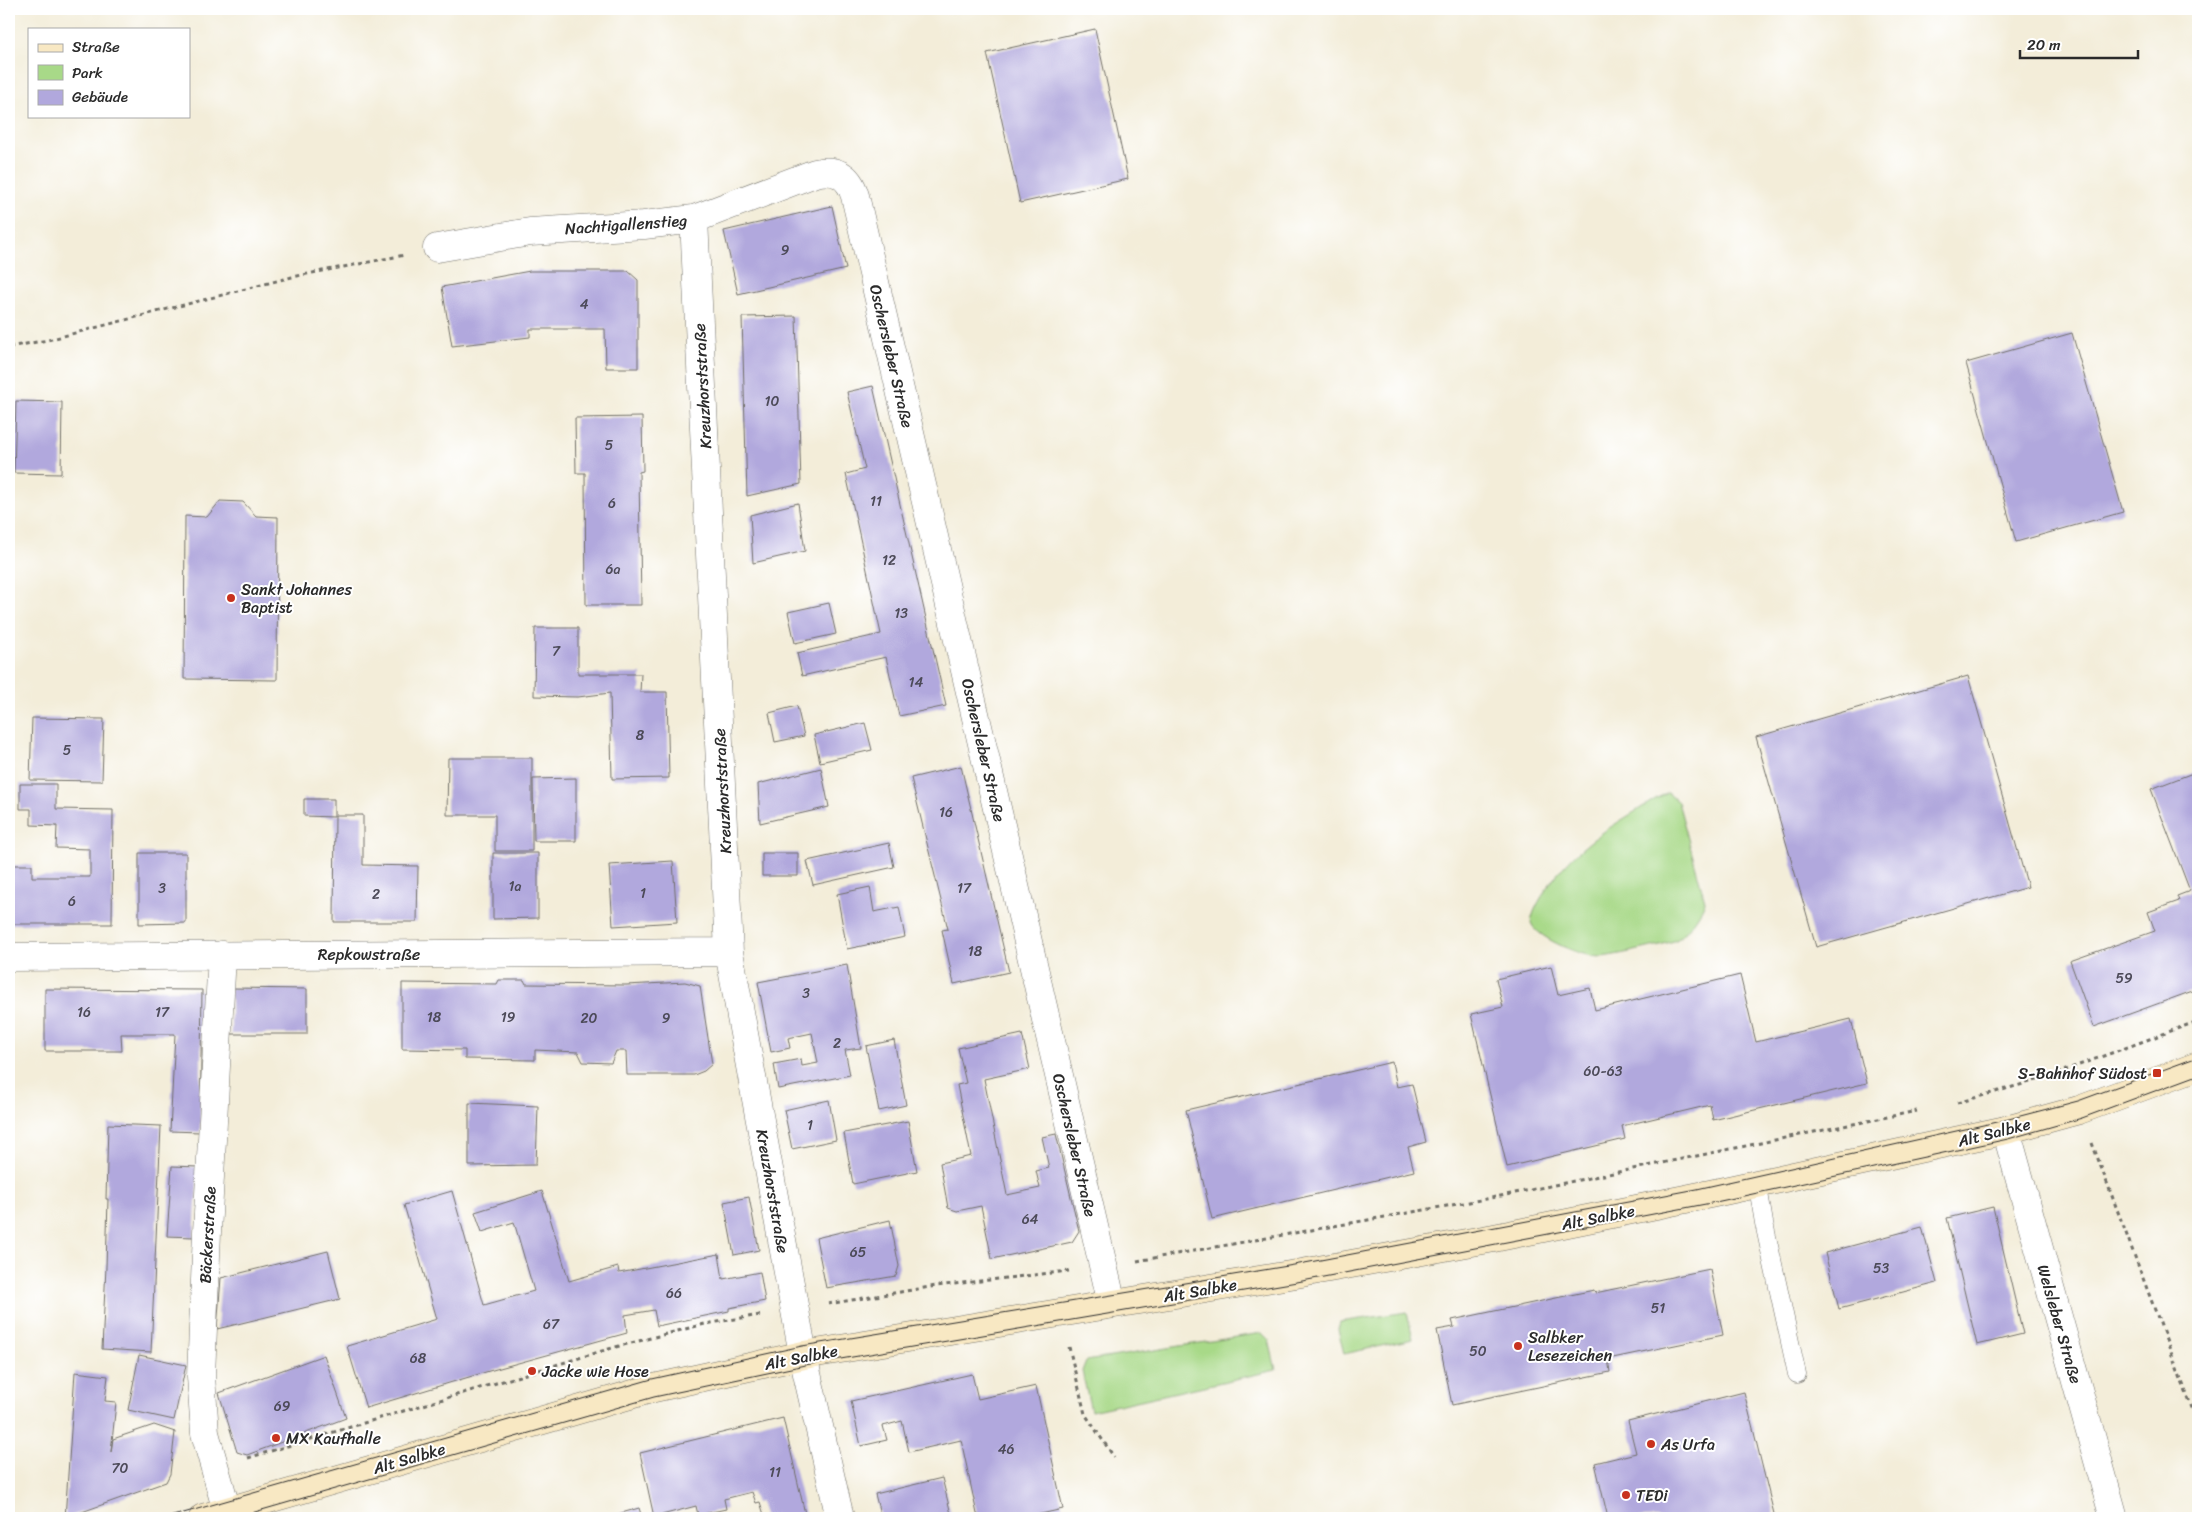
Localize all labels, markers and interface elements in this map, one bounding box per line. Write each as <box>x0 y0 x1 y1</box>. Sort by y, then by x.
legend <box>28 28 190 118</box>
scale bar <box>2020 28 2137 60</box>
text: 20 m <box>2027 32 2061 58</box>
text: Straße <box>72 34 120 60</box>
text: Park <box>72 60 103 86</box>
text: Gebäude <box>72 84 128 110</box>
street label: Nachtigallenstieg <box>564 206 688 243</box>
house number: 9 <box>781 238 790 263</box>
street label: Oschersleber Straße <box>861 281 922 431</box>
house number: 4 <box>580 292 589 317</box>
street label: Kreuzhorststraße <box>685 323 720 449</box>
house number: 10 <box>765 389 780 414</box>
house number: 5 <box>605 433 614 458</box>
house number: 11 <box>870 489 882 514</box>
house number: 6 <box>608 491 616 516</box>
house number: 12 <box>882 548 896 573</box>
house number: 6a <box>606 557 620 582</box>
place label: Sankt Johannes Baptist <box>241 575 352 622</box>
marker: Sankt Johannes Baptist <box>225 592 237 604</box>
house number: 13 <box>894 601 908 626</box>
house number: 7 <box>552 639 561 664</box>
house number: 14 <box>909 670 924 695</box>
street label: Oschersleber Straße <box>953 675 1014 825</box>
house number: 8 <box>636 723 645 748</box>
street label: Kreuzhorststraße <box>705 728 740 854</box>
house number: 5 <box>63 738 72 763</box>
house number: 16 <box>939 800 953 825</box>
house number: 1a <box>508 874 522 899</box>
house number: 3 <box>158 876 166 901</box>
house number: 17 <box>957 876 972 901</box>
house number: 1 <box>640 881 646 906</box>
house number: 2 <box>372 882 380 907</box>
house number: 6 <box>68 889 76 914</box>
house number: 18 <box>968 939 983 964</box>
street label: Repkowstraße <box>318 940 420 969</box>
house number: 59 <box>2115 966 2133 991</box>
house number: 3 <box>802 981 810 1006</box>
house number: 16 <box>77 1000 91 1025</box>
house number: 17 <box>155 1000 170 1025</box>
house number: 18 <box>427 1005 442 1030</box>
house number: 19 <box>501 1005 516 1030</box>
house number: 20 <box>581 1006 598 1031</box>
house number: 9 <box>662 1006 671 1031</box>
house number: 2 <box>833 1031 841 1056</box>
house number: 60-63 <box>1584 1059 1623 1084</box>
place label: S-Bahnhof Südost <box>2018 1059 2147 1088</box>
marker: S-Bahnhof Südost <box>2151 1067 2163 1079</box>
street label: Oschersleber Straße <box>1044 1070 1105 1220</box>
street label: Alt Salbke <box>1954 1109 2034 1156</box>
house number: 1 <box>807 1113 813 1138</box>
street label: Kreuzhorststraße <box>747 1127 798 1255</box>
street label: Bäckerstraße <box>190 1186 225 1284</box>
street label: Alt Salbke <box>1558 1196 1637 1239</box>
house number: 64 <box>1022 1207 1039 1232</box>
house number: 65 <box>850 1240 867 1265</box>
house number: 53 <box>1873 1256 1889 1281</box>
street label: Welsleber Straße <box>2029 1261 2090 1387</box>
street label: Alt Salbke <box>1160 1270 1239 1311</box>
house number: 66 <box>666 1281 682 1306</box>
house number: 51 <box>1651 1296 1665 1321</box>
house number: 67 <box>543 1312 560 1337</box>
place label: Salbker Lesezeichen <box>1528 1323 1613 1370</box>
street label: Alt Salbke <box>761 1336 840 1379</box>
house number: 50 <box>1469 1339 1487 1364</box>
marker: Salbker Lesezeichen <box>1512 1340 1524 1352</box>
house number: 68 <box>410 1346 427 1371</box>
place label: Jacke wie Hose <box>541 1357 649 1386</box>
marker: Jacke wie Hose <box>526 1365 538 1377</box>
house number: 69 <box>274 1394 291 1419</box>
place label: MX Kaufhalle <box>286 1424 381 1453</box>
place label: As Urfa <box>1660 1430 1715 1459</box>
marker: MX Kaufhalle <box>270 1432 282 1444</box>
street label: Alt Salbke <box>368 1434 449 1483</box>
house number: 46 <box>998 1437 1014 1462</box>
marker: As Urfa <box>1645 1438 1657 1450</box>
house number: 70 <box>112 1456 129 1481</box>
house number: 11 <box>769 1460 781 1485</box>
place label: TEDi <box>1636 1481 1668 1510</box>
marker: TEDi <box>1620 1489 1632 1501</box>

